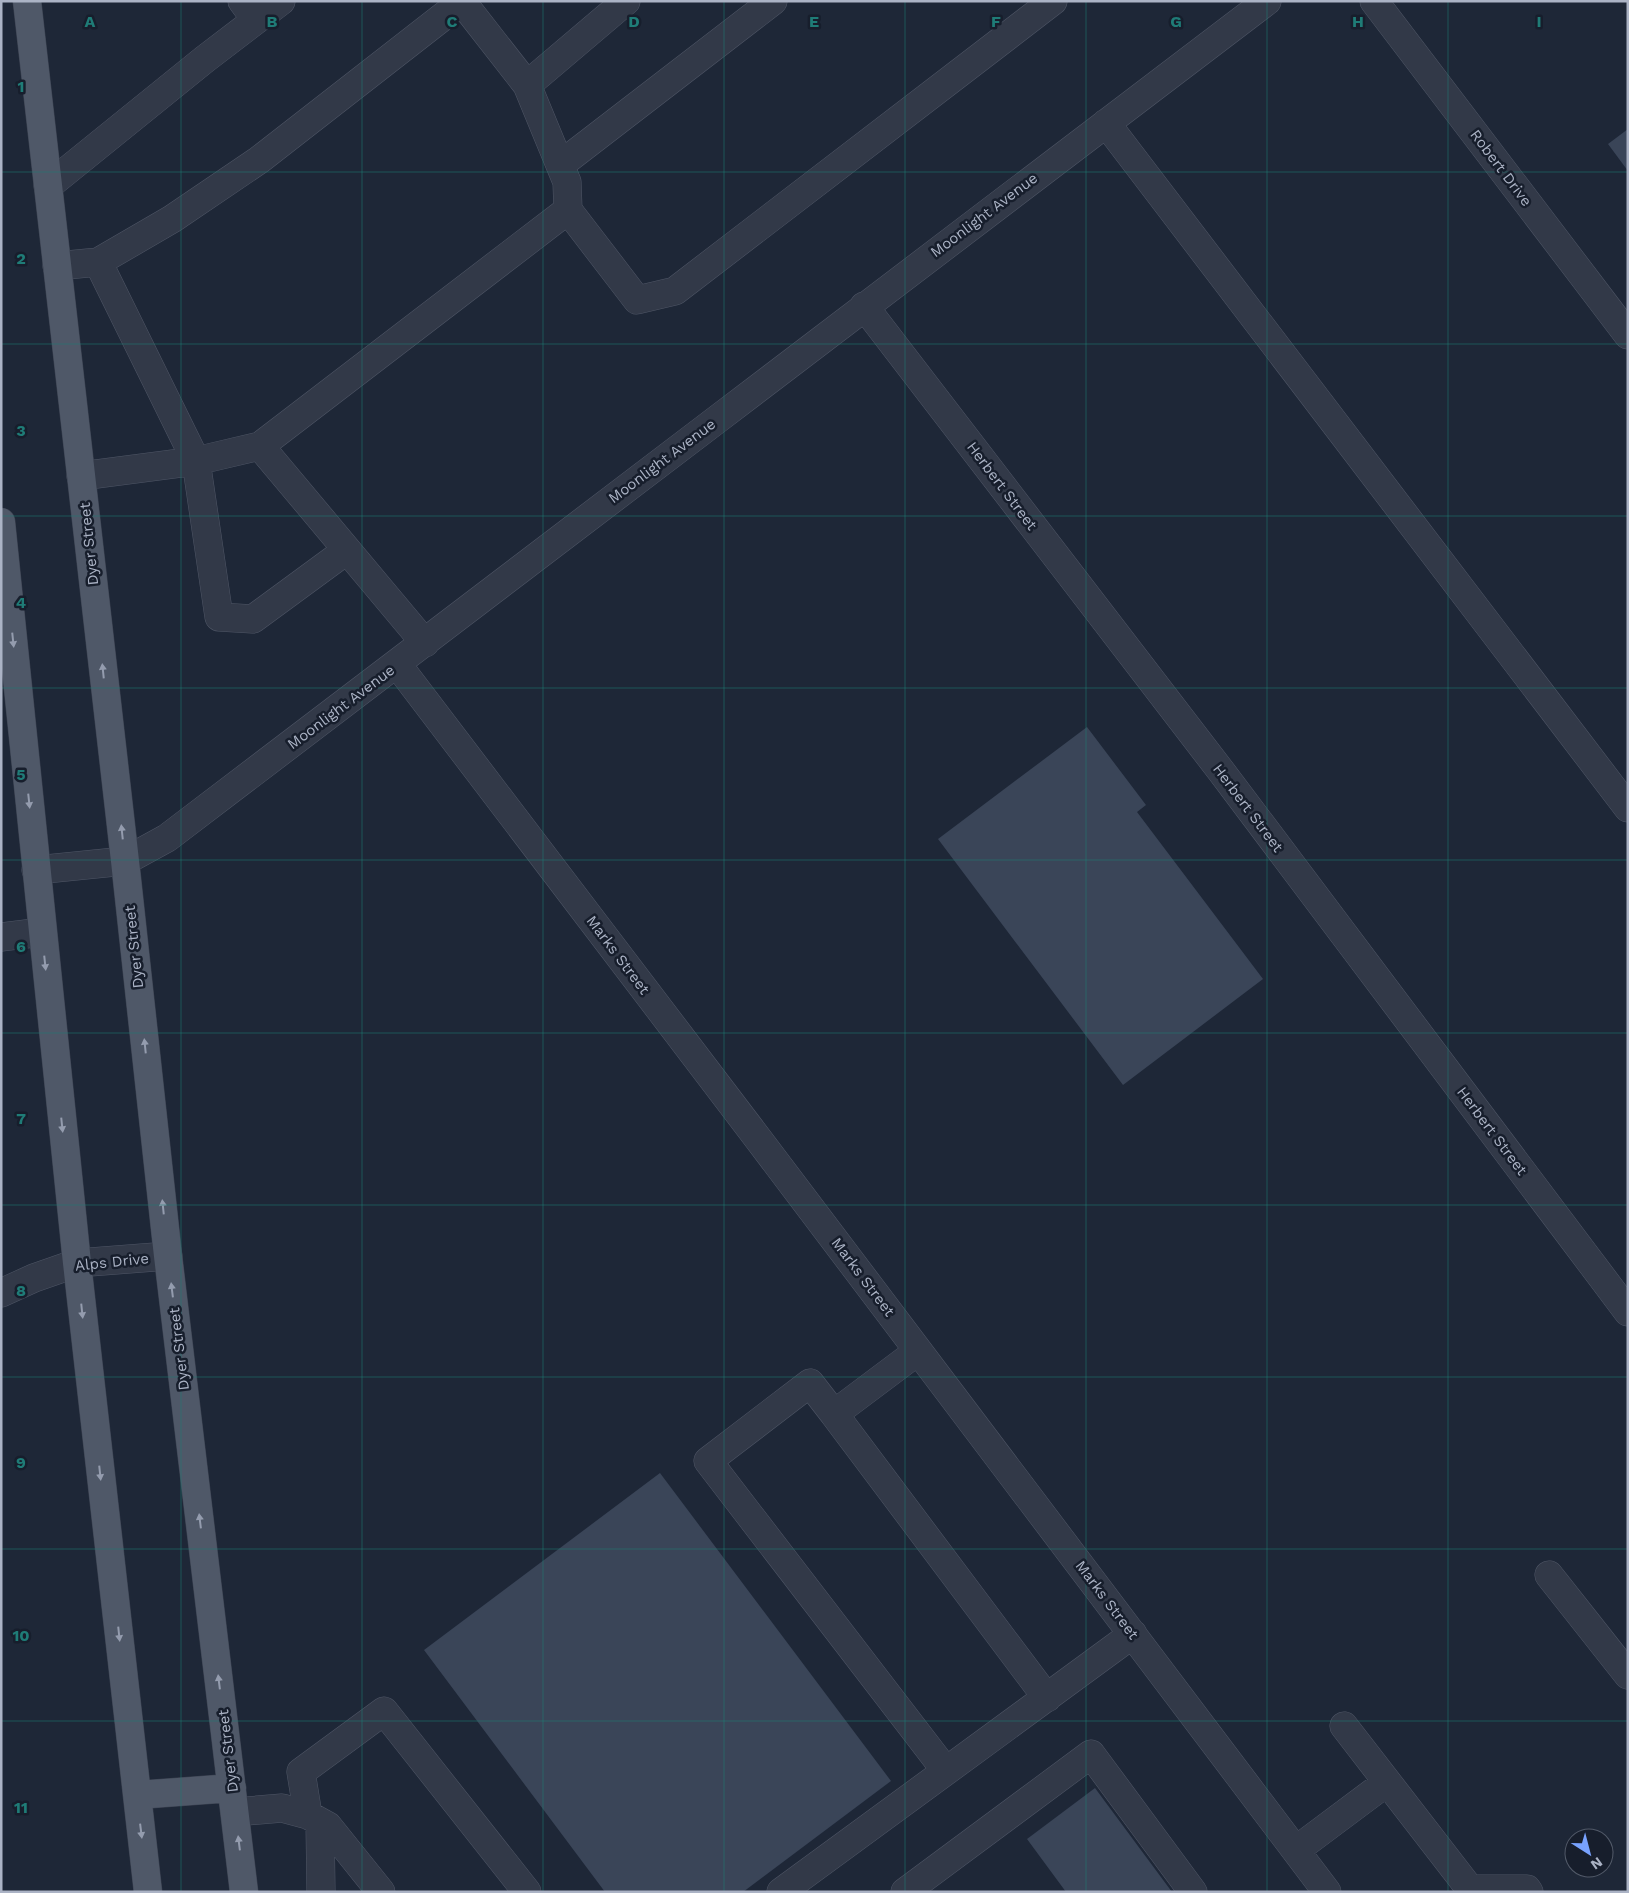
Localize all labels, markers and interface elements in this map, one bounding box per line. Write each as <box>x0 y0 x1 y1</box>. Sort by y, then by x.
text: A <box>85 12 96 31</box>
text: B <box>267 12 278 31</box>
text: C <box>447 12 458 31</box>
text: D <box>628 12 640 31</box>
text: E <box>809 12 819 31</box>
text: F <box>991 12 1001 31</box>
text: G <box>1170 12 1182 31</box>
text: H <box>1352 12 1364 31</box>
text: I <box>1536 12 1542 31</box>
text: 1 <box>18 77 24 96</box>
street label: Robert Drive <box>1466 126 1536 210</box>
street label: Moonlight Avenue <box>927 169 1041 261</box>
text: 2 <box>16 249 26 268</box>
street label: Moonlight Avenue <box>605 415 719 507</box>
text: 3 <box>16 421 26 440</box>
street label: Herbert Street <box>963 438 1041 534</box>
street label: Dyer Street <box>76 501 102 586</box>
text: 4 <box>16 593 26 612</box>
one-way arrow <box>9 632 17 648</box>
street label: Moonlight Avenue <box>284 661 398 753</box>
one-way arrow <box>99 662 107 678</box>
street label: Herbert Street <box>1209 760 1287 856</box>
text: 5 <box>16 765 26 784</box>
one-way arrow <box>26 794 34 810</box>
one-way arrow <box>118 824 126 840</box>
street label: Dyer Street <box>121 904 147 989</box>
street label: Marks Street <box>583 912 654 998</box>
text: 6 <box>16 937 26 956</box>
one-way arrow <box>42 955 50 971</box>
one-way arrow <box>141 1038 149 1054</box>
street label: Herbert Street <box>1453 1083 1531 1179</box>
text: 7 <box>16 1109 26 1128</box>
one-way arrow <box>58 1117 66 1133</box>
one-way arrow <box>158 1199 166 1215</box>
street label: Marks Street <box>828 1234 899 1320</box>
street label: Alps Drive <box>74 1249 150 1275</box>
text: 8 <box>16 1281 26 1300</box>
one-way arrow <box>168 1282 176 1298</box>
one-way arrow <box>78 1304 86 1320</box>
street label: Dyer Street <box>165 1306 193 1391</box>
text: 9 <box>16 1453 26 1472</box>
one-way arrow <box>96 1465 104 1481</box>
one-way arrow <box>196 1512 204 1528</box>
street label: Marks Street <box>1072 1557 1143 1643</box>
text: 10 <box>12 1626 30 1645</box>
one-way arrow <box>115 1627 123 1643</box>
one-way arrow <box>215 1674 223 1690</box>
street label: Dyer Street <box>214 1708 242 1793</box>
text: 11 <box>14 1798 28 1817</box>
one-way arrow <box>137 1823 145 1839</box>
north arrow <box>1564 1828 1614 1878</box>
one-way arrow <box>235 1835 243 1851</box>
text: N <box>1588 1854 1606 1873</box>

